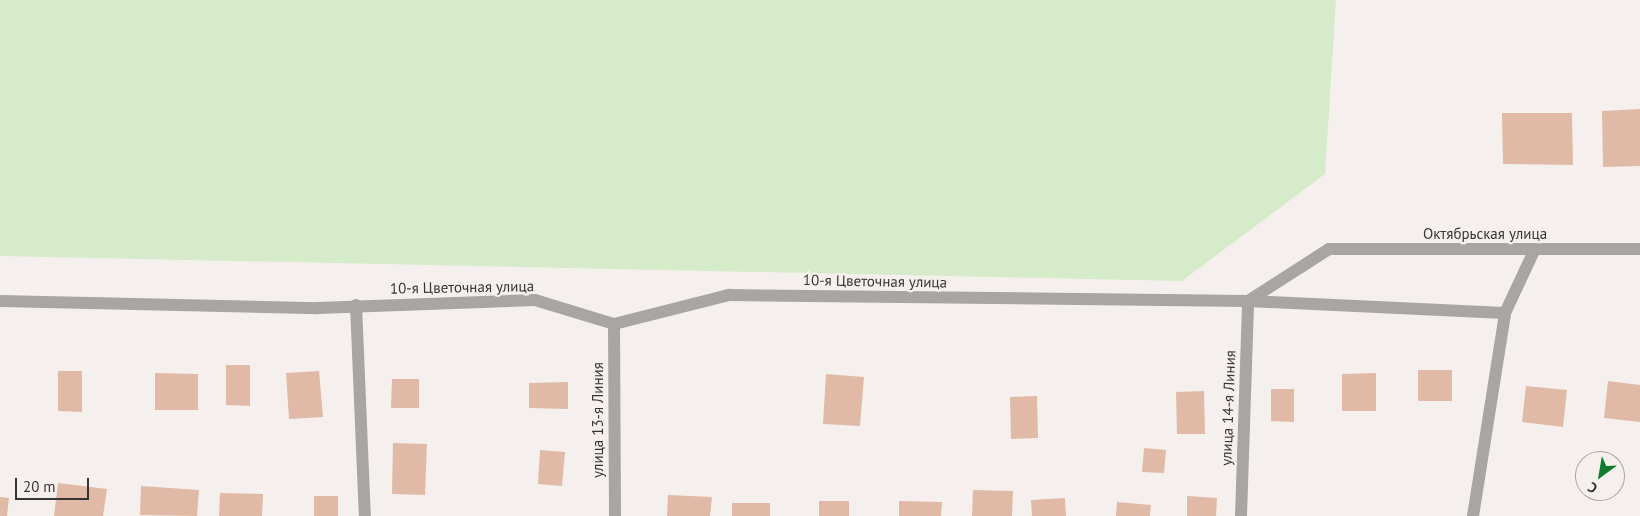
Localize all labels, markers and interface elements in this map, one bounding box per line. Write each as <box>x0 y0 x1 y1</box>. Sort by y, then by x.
street label: Октябрьская улица <box>1423 225 1547 243</box>
street label: 10-я Цветочная улица <box>803 271 947 291</box>
street label: 10-я Цветочная улица <box>390 277 534 297</box>
street label: улица 14-я Линия <box>1217 350 1239 466</box>
street label: улица 13-я Линия <box>589 362 607 478</box>
north arrow <box>1575 451 1625 501</box>
scale bar <box>18 468 91 500</box>
text: 20 m <box>23 477 56 496</box>
text: С <box>1584 478 1601 498</box>

